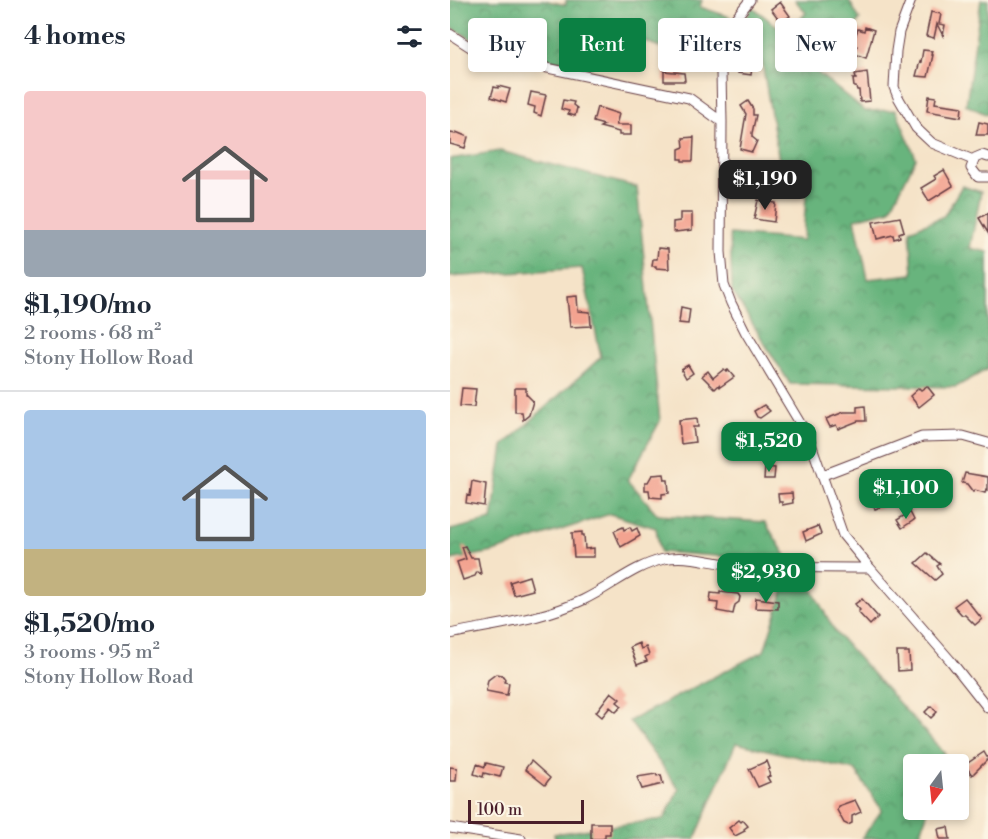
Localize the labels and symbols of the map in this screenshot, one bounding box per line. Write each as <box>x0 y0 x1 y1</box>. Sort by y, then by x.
pin: $1,190 <box>716 160 814 211</box>
pin: $1,520 <box>720 422 818 473</box>
pin: $1,100 <box>857 469 955 520</box>
pin: $2,930 <box>717 553 815 604</box>
north arrow <box>903 754 969 820</box>
scale bar <box>468 797 584 824</box>

